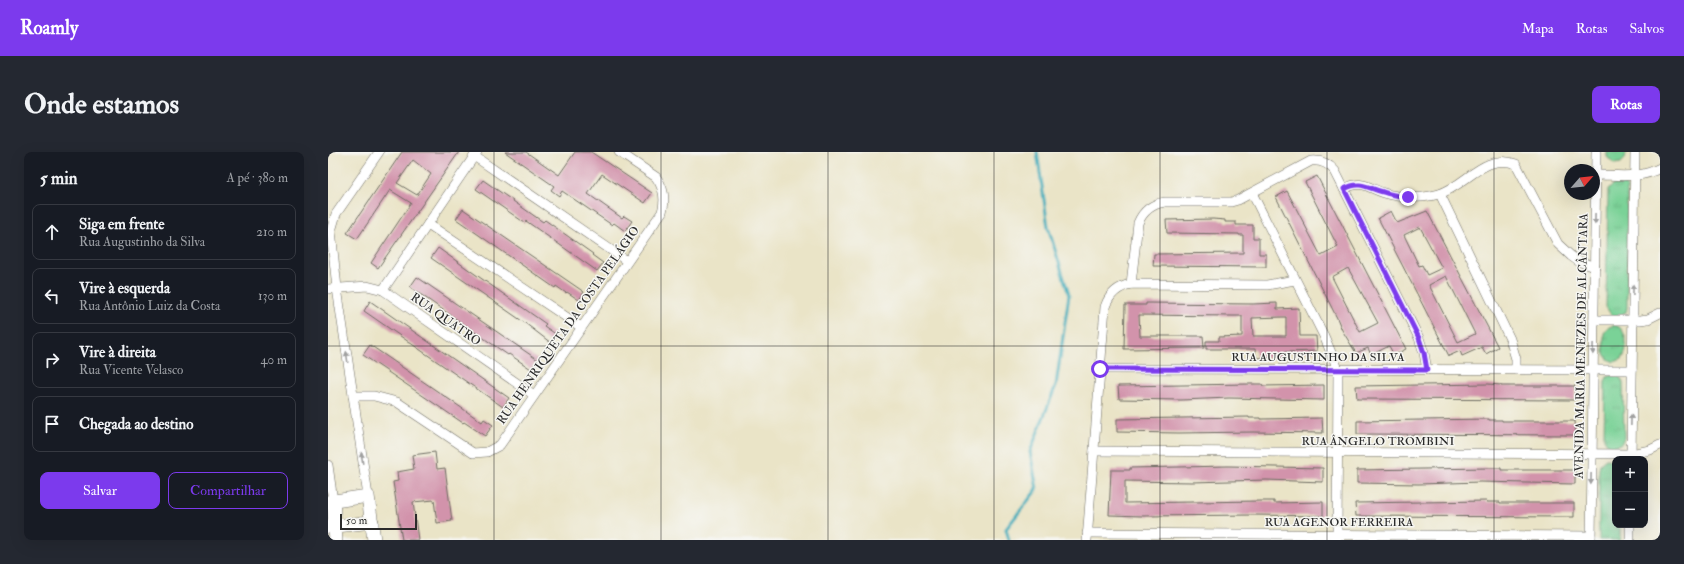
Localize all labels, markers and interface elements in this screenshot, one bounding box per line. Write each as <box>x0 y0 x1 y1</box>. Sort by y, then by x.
text: Roamly <box>20 16 78 40</box>
text: Mapa <box>1522 20 1554 37</box>
text: Rotas <box>1576 20 1607 37</box>
text: Salvos <box>1629 20 1664 37</box>
button: Rotas <box>1592 86 1660 123</box>
text: Onde estamos <box>24 87 179 122</box>
north arrow <box>1564 164 1600 200</box>
text: 5 min <box>40 168 78 189</box>
text: A pé · 380 m <box>226 170 288 186</box>
route end <box>1399 188 1417 206</box>
street label: AVENIDA MARIA MENEZES DE ALCÂNTARA <box>1572 213 1591 480</box>
one-way arrow <box>1592 213 1598 226</box>
text: Siga em frente <box>79 215 165 234</box>
icon: ahead <box>41 221 63 243</box>
street label: RUA HENRIQUETA DA COSTA PELÁGIO <box>494 223 643 427</box>
text: 210 m <box>256 224 287 240</box>
text: Rua Augustinho da Silva <box>79 234 205 250</box>
text: Vire à esquerda <box>79 279 170 298</box>
one-way arrow <box>1630 284 1637 296</box>
icon: left <box>41 285 63 307</box>
text: 130 m <box>258 288 287 304</box>
street label: RUA QUATRO <box>408 290 484 349</box>
text: Rua Antônio Luiz da Costa <box>79 298 220 314</box>
text: Vire à direita <box>79 343 156 362</box>
one-way arrow <box>1590 343 1596 356</box>
icon: right <box>41 349 63 371</box>
street label: RUA AUGUSTINHO DA SILVA <box>1231 350 1405 365</box>
one-way arrow <box>344 351 350 363</box>
text: 40 m <box>261 352 287 368</box>
route start <box>1091 360 1109 378</box>
text: Rua Vicente Velasco <box>79 362 183 378</box>
icon: arrive <box>41 413 63 435</box>
one-way arrow <box>1628 414 1635 426</box>
text: Chegada ao destino <box>79 415 194 434</box>
street label: RUA ÂNGELO TROMBINI <box>1302 434 1455 449</box>
one-way arrow <box>359 452 365 464</box>
map controls <box>1612 456 1648 528</box>
button: + <box>1612 456 1648 492</box>
button: Salvar <box>40 472 160 509</box>
button: Compartilhar <box>168 472 288 509</box>
one-way arrow <box>1588 473 1595 485</box>
button: − <box>1612 492 1648 528</box>
scale bar <box>340 512 417 531</box>
text: 50 m <box>346 514 367 527</box>
street label: RUA AGENOR FERREIRA <box>1265 515 1414 530</box>

